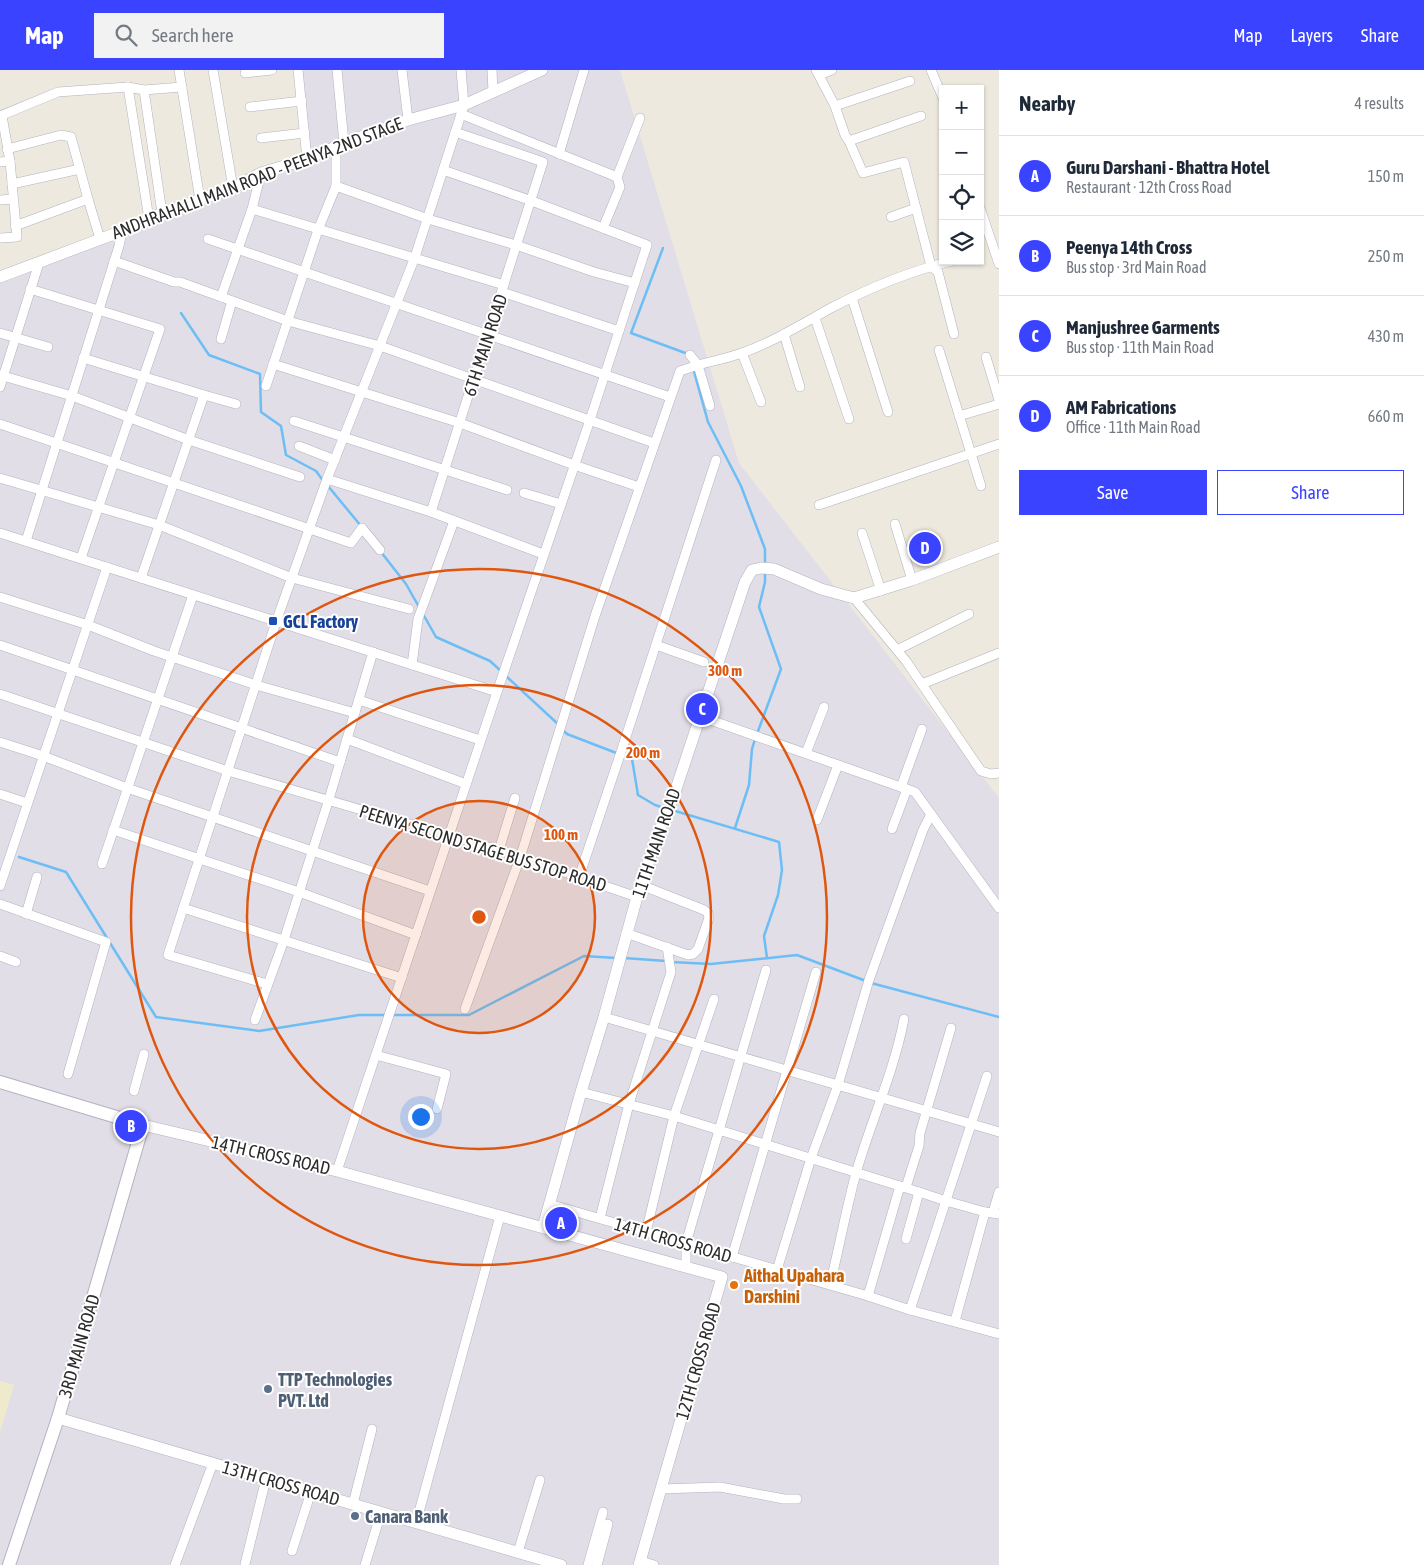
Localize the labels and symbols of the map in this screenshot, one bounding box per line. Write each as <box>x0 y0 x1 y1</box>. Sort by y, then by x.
street label: ANDHRAHALLI MAIN ROAD - PEENYA 2ND STAGE <box>109 113 406 243</box>
street label: 6TH MAIN ROAD <box>459 291 511 399</box>
pin: D <box>909 529 941 567</box>
place label: GCL Factory <box>283 611 359 632</box>
marker: GCL Factory <box>267 615 279 627</box>
text: 300 m <box>708 662 742 679</box>
pin: C <box>686 690 718 728</box>
text: 200 m <box>626 744 660 761</box>
street label: 11TH MAIN ROAD <box>627 785 685 901</box>
street label: PEENYA SECOND STAGE BUS STOP ROAD <box>357 800 609 896</box>
text: 100 m <box>544 826 578 843</box>
centre of rings <box>470 908 488 926</box>
your location <box>408 1104 434 1130</box>
pin: B <box>115 1107 147 1145</box>
street label: 14TH CROSS ROAD <box>210 1131 332 1179</box>
pin: A <box>545 1204 577 1242</box>
street label: 14TH CROSS ROAD <box>612 1213 734 1267</box>
place label: Aithal Upahara Darshini <box>743 1265 844 1307</box>
marker: Aithal Upahara Darshini <box>728 1279 740 1291</box>
street label: 3RD MAIN ROAD <box>54 1292 104 1400</box>
street label: 12TH CROSS ROAD <box>671 1300 725 1422</box>
place label: TTP Technologies PVT. Ltd <box>278 1369 393 1411</box>
marker: TTP Technologies PVT. Ltd <box>262 1383 274 1395</box>
street label: 13TH CROSS ROAD <box>220 1456 342 1510</box>
place label: Canara Bank <box>365 1506 449 1527</box>
marker: Canara Bank <box>349 1510 361 1522</box>

